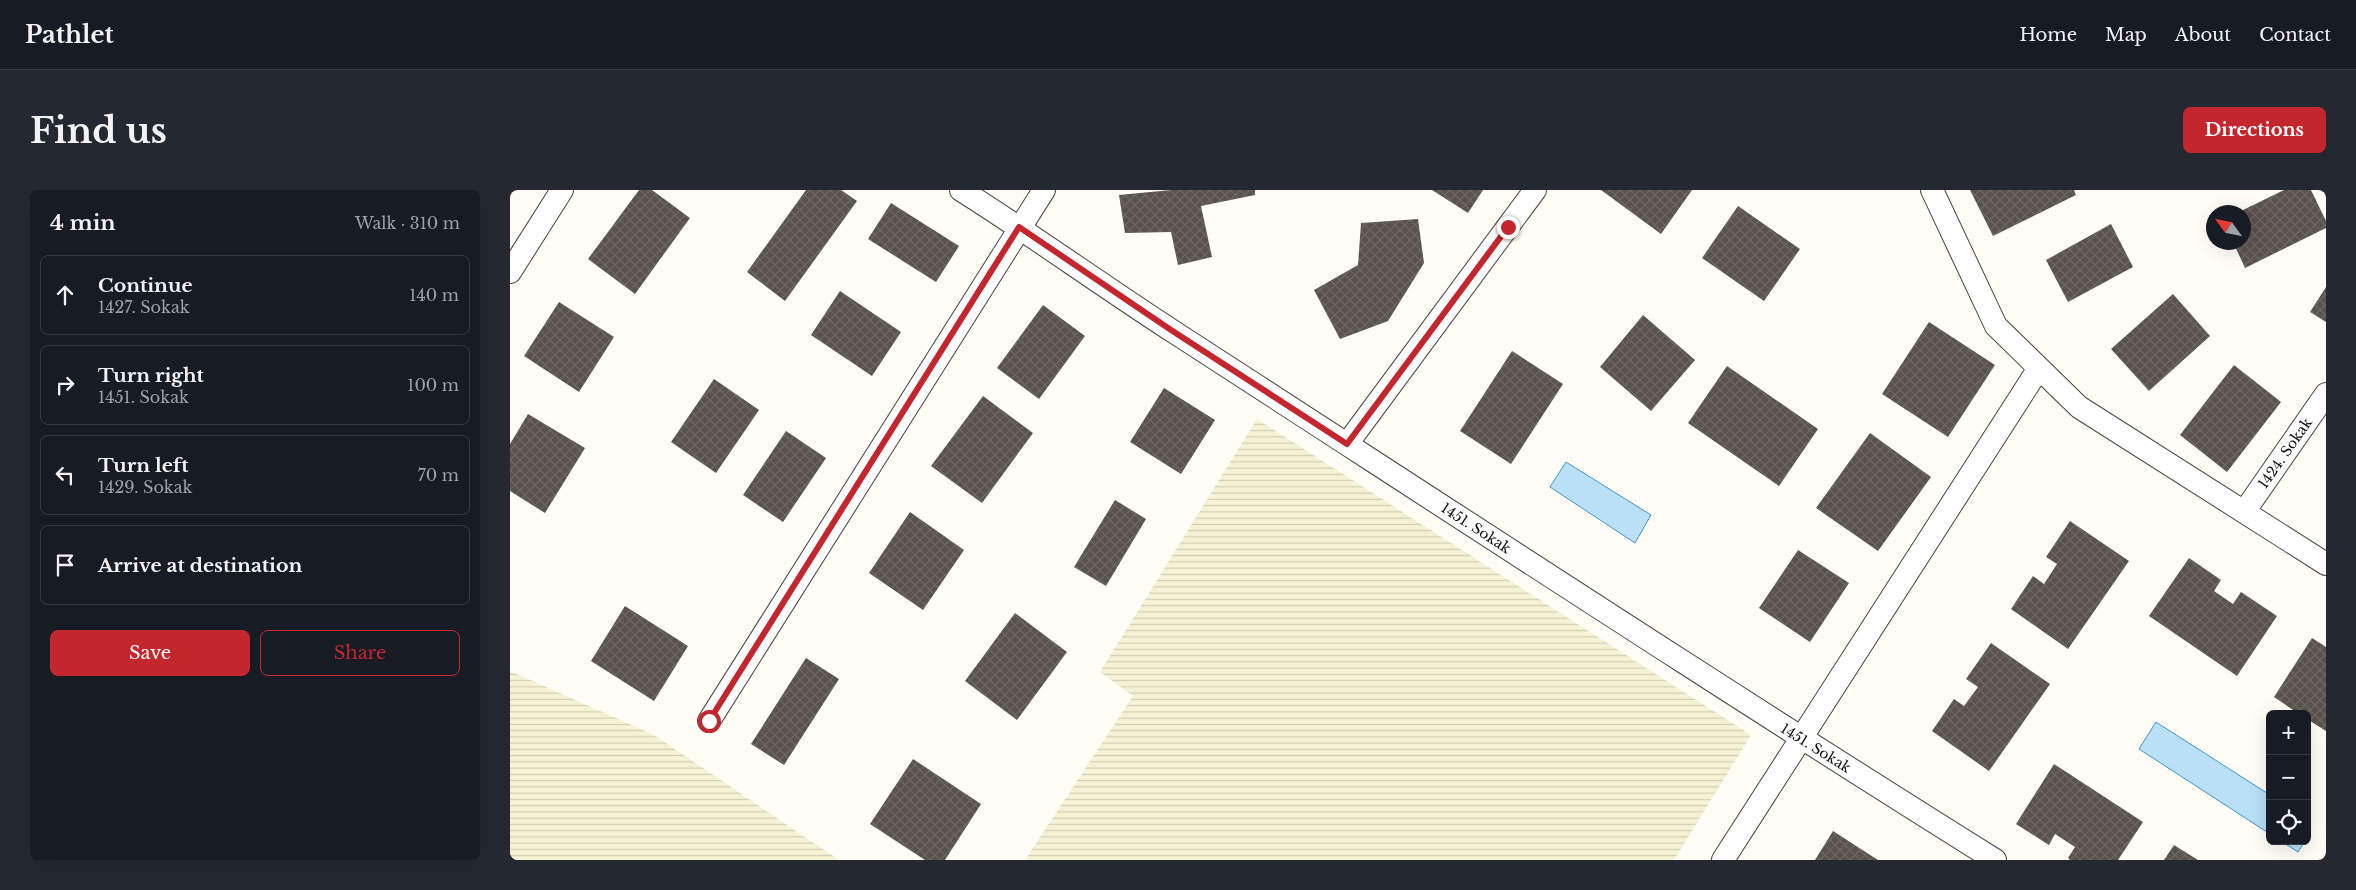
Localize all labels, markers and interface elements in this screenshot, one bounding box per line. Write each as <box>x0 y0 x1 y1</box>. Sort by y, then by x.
text: Pathlet <box>25 20 114 49</box>
text: Home <box>2019 24 2077 46</box>
text: Map <box>2105 24 2147 46</box>
text: About <box>2175 24 2231 46</box>
text: Contact <box>2259 24 2331 46</box>
button: Directions <box>2183 107 2326 153</box>
text: Find us <box>30 109 167 152</box>
north arrow <box>2206 205 2251 250</box>
text: 4 min <box>50 210 116 236</box>
text: Walk · 310 m <box>355 213 460 233</box>
route end <box>1497 216 1520 239</box>
text: Continue <box>98 274 193 297</box>
icon: ahead <box>51 281 79 309</box>
text: 140 m <box>409 285 459 305</box>
text: 1427. Sokak <box>98 297 190 317</box>
text: Turn right <box>98 364 204 387</box>
icon: right <box>51 371 79 399</box>
text: 100 m <box>407 375 459 395</box>
text: 1451. Sokak <box>98 387 189 407</box>
street label: 1424. Sokak <box>2254 414 2316 492</box>
text: Turn left <box>98 454 189 477</box>
icon: left <box>51 461 79 489</box>
text: 70 m <box>418 465 459 485</box>
text: 1429. Sokak <box>98 477 192 497</box>
street label: 1451. Sokak <box>1438 499 1515 557</box>
icon: arrive <box>51 551 79 579</box>
text: Arrive at destination <box>98 554 302 577</box>
button: Save <box>50 630 250 676</box>
button: Share <box>260 630 460 676</box>
route start <box>698 710 721 733</box>
map controls <box>2266 710 2311 845</box>
button: + <box>2266 710 2311 755</box>
street label: 1451. Sokak <box>1777 719 1855 777</box>
button: − <box>2266 755 2311 800</box>
button: locate <box>2266 800 2311 845</box>

